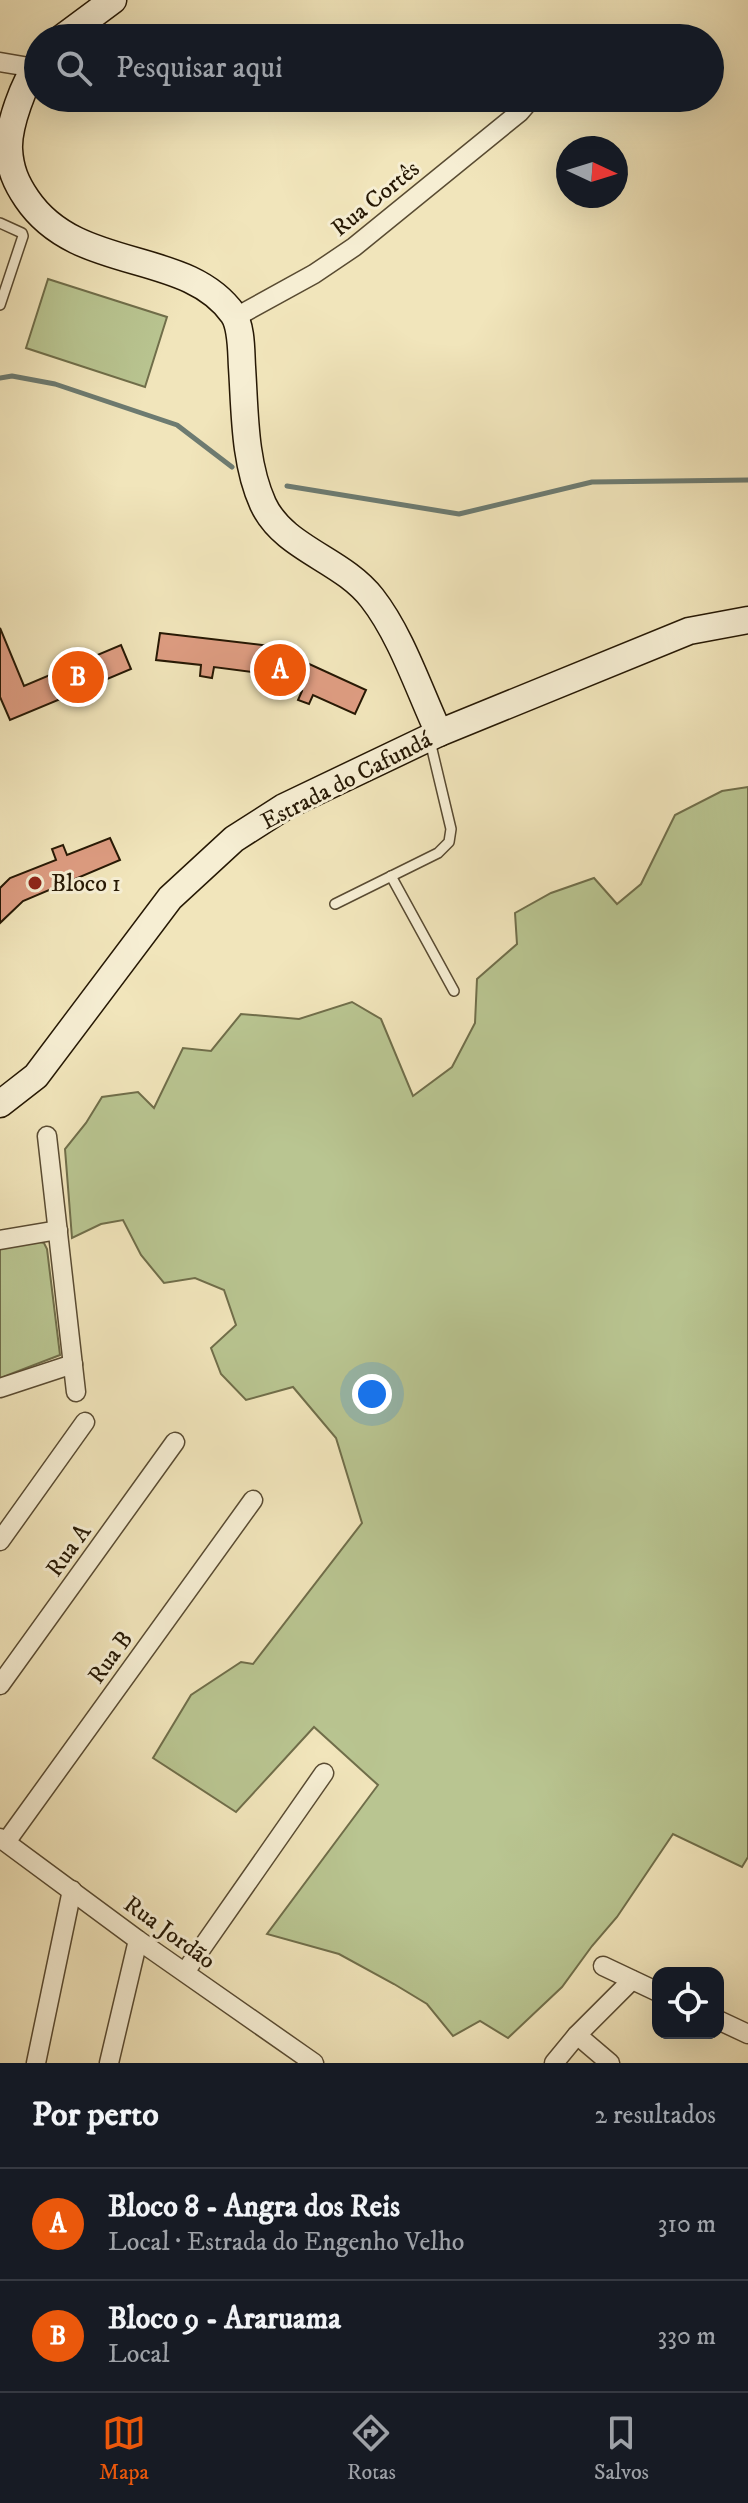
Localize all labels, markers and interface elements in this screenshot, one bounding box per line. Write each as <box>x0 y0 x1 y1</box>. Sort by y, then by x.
search box <box>24 24 724 112</box>
icon: search <box>52 46 96 90</box>
text: Pesquisar aqui <box>116 50 283 87</box>
north arrow <box>556 136 628 208</box>
street label: Rua Cortês <box>325 154 426 243</box>
pin: A <box>254 640 306 700</box>
pin: B <box>52 647 104 707</box>
street label: Estrada do Cafundá <box>256 724 438 837</box>
place label: Bloco 1 <box>51 869 121 899</box>
marker: Bloco 1 <box>26 874 44 892</box>
your location <box>352 1374 392 1414</box>
street label: Rua A <box>40 1518 98 1583</box>
street label: Rua B <box>82 1625 140 1690</box>
street label: Rua Jordão <box>118 1889 221 1976</box>
map controls <box>652 1967 724 2039</box>
button: locate <box>652 1967 724 2039</box>
text: Por perto <box>32 2094 159 2136</box>
text: 2 resultados <box>595 2099 716 2132</box>
text: Bloco 8 - Angra dos Reis <box>108 2189 400 2226</box>
text: A <box>50 2208 66 2241</box>
text: 310 m <box>658 2208 716 2241</box>
text: Local · Estrada do Engenho Velho <box>108 2226 464 2259</box>
text: Bloco 9 - Araruama <box>108 2301 341 2338</box>
text: B <box>50 2320 66 2353</box>
text: 330 m <box>658 2320 716 2353</box>
text: Local <box>108 2338 169 2371</box>
tab: Mapa <box>99 2411 149 2486</box>
tab: Rotas <box>347 2411 396 2486</box>
tab: Salvos <box>594 2411 649 2486</box>

